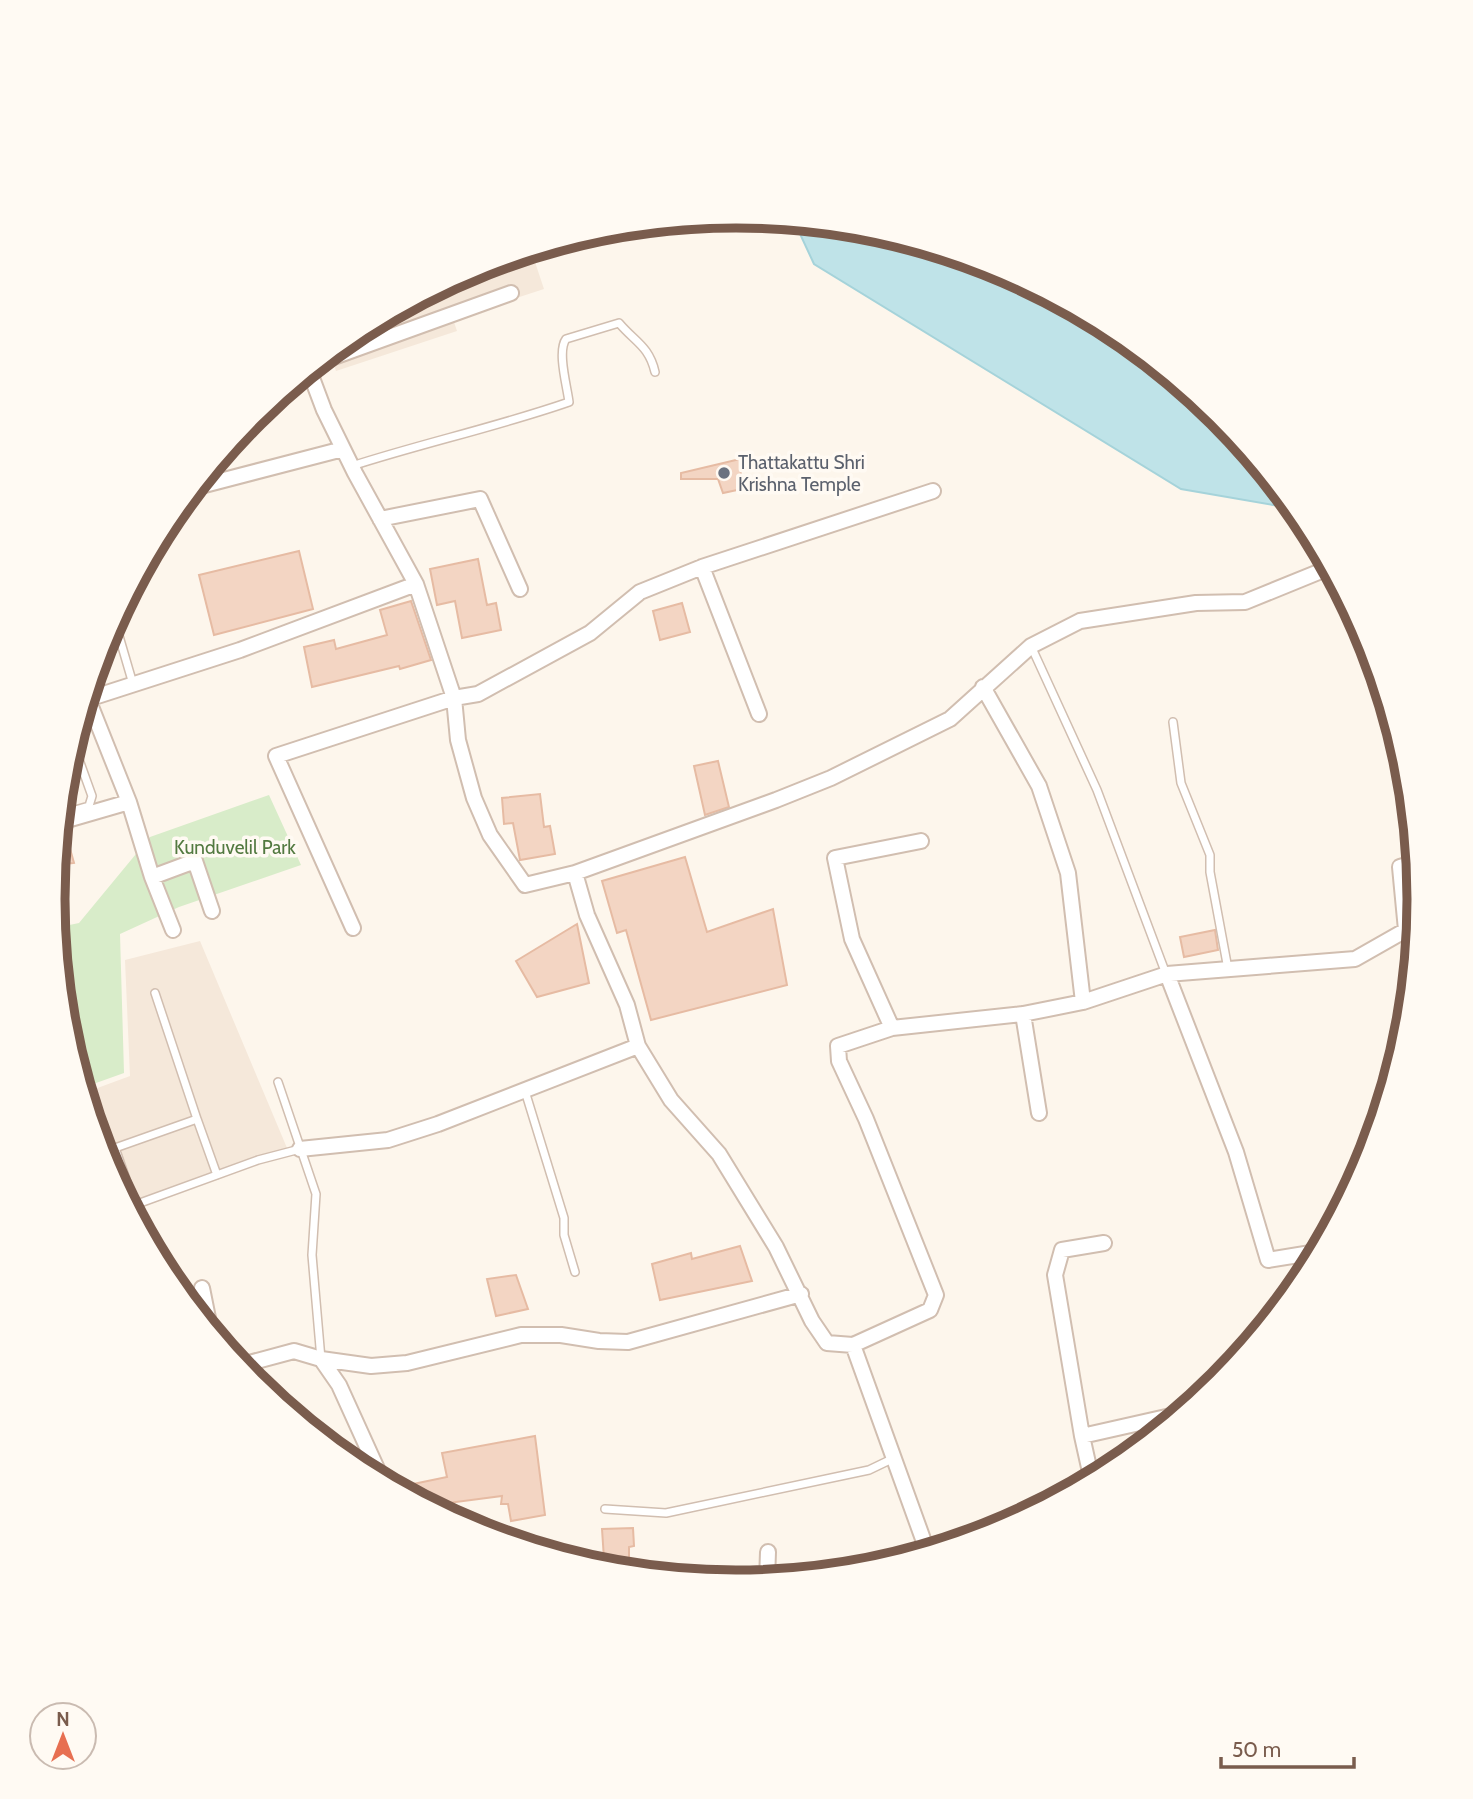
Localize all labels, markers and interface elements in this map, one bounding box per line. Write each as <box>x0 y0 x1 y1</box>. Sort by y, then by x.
place label: Thattakattu Shri Krishna Temple <box>738 451 865 496</box>
marker: Thattakattu Shri Krishna Temple <box>716 465 732 481</box>
park label: Kunduvelil Park <box>174 836 296 859</box>
north arrow <box>28 1701 98 1771</box>
text: N <box>56 1708 70 1731</box>
scale bar <box>1221 1726 1354 1770</box>
text: 50 m <box>1232 1737 1281 1762</box>

